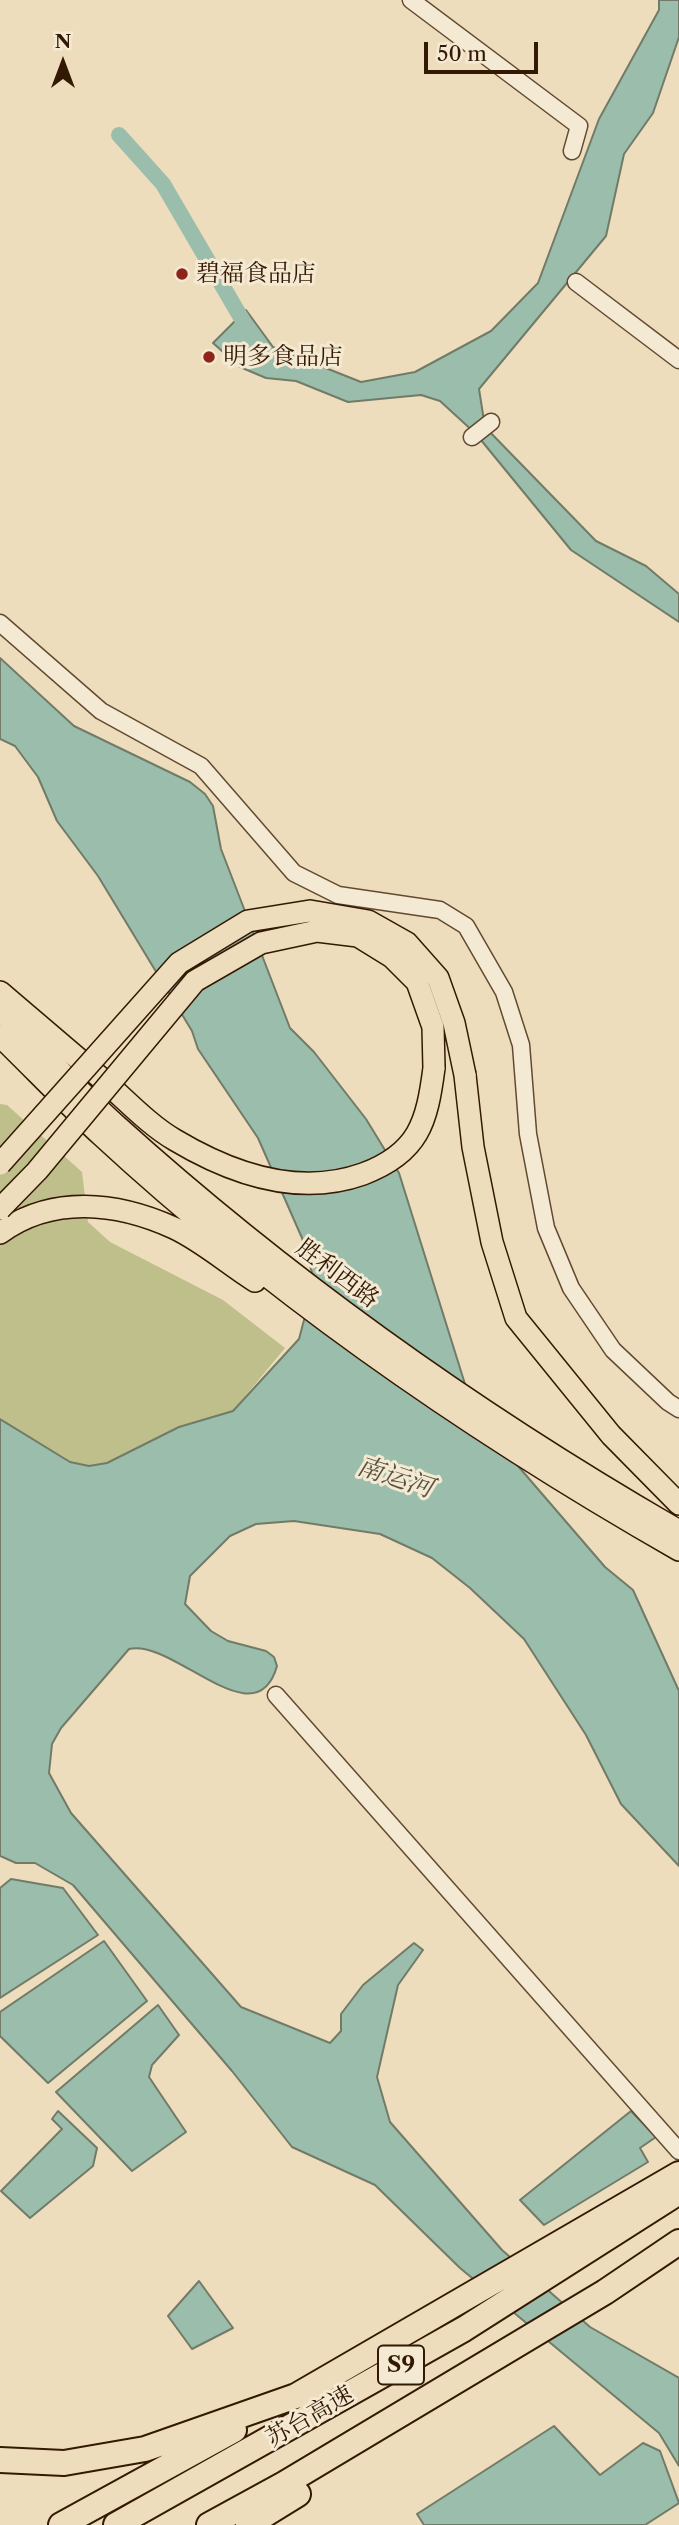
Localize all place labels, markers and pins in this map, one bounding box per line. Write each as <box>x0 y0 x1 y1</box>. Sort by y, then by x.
place label: 碧福食品店 <box>196 260 316 288</box>
marker: 碧福食品店 <box>174 266 190 282</box>
place label: 明多食品店 <box>223 343 343 371</box>
marker: 明多食品店 <box>201 349 217 365</box>

